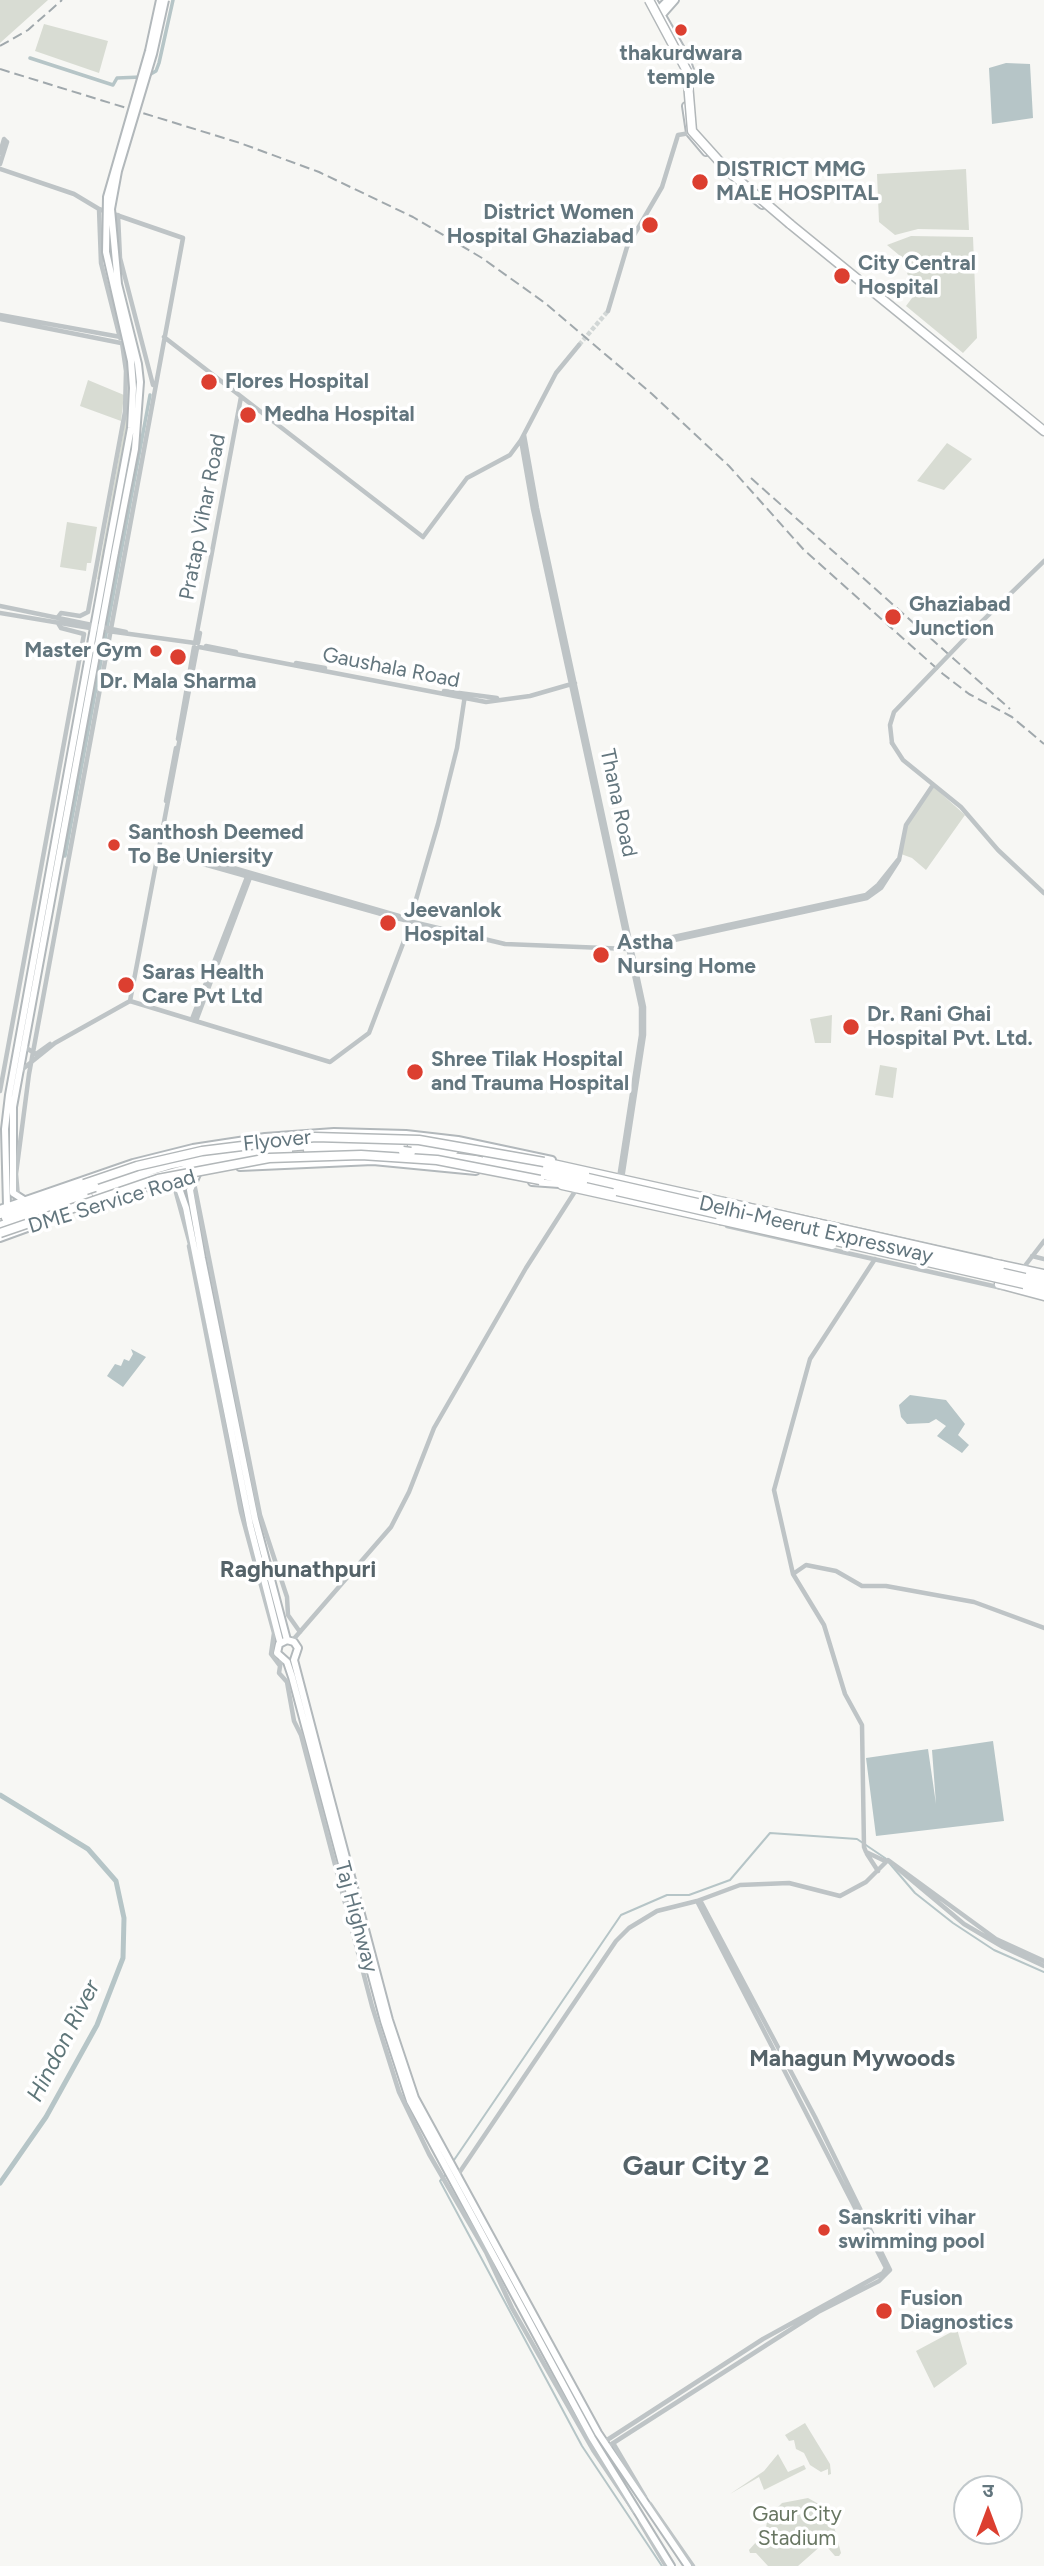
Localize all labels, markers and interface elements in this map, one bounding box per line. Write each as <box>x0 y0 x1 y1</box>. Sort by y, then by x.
marker: thakurdwara temple <box>673 22 689 38</box>
place label: thakurdwara temple <box>620 41 742 91</box>
place label: DISTRICT MMG MALE HOSPITAL <box>716 157 879 207</box>
marker: DISTRICT MMG MALE HOSPITAL <box>690 172 710 192</box>
place label: District Women Hospital Ghaziabad <box>447 200 634 250</box>
marker: District Women Hospital Ghaziabad <box>640 215 660 235</box>
place label: City Central Hospital <box>858 251 976 301</box>
marker: City Central Hospital <box>832 266 852 286</box>
place label: Flores Hospital <box>225 369 369 395</box>
marker: Flores Hospital <box>199 372 219 392</box>
place label: Medha Hospital <box>264 402 415 428</box>
marker: Medha Hospital <box>238 405 258 425</box>
street label: Pratap Vihar Road <box>175 432 231 602</box>
place label: Ghaziabad Junction <box>909 592 1011 642</box>
marker: Ghaziabad Junction <box>883 607 903 627</box>
place label: Master Gym <box>24 638 142 664</box>
street label: Gaushala Road <box>320 642 462 694</box>
marker: Master Gym <box>148 643 164 659</box>
marker: Dr. Mala Sharma <box>168 647 188 667</box>
place label: Dr. Mala Sharma <box>100 669 256 695</box>
street label: Thana Road <box>594 747 642 859</box>
place label: Santhosh Deemed To Be Uniersity <box>128 820 304 870</box>
marker: Santhosh Deemed To Be Uniersity <box>106 837 122 853</box>
place label: Jeevanlok Hospital <box>404 898 502 948</box>
marker: Jeevanlok Hospital <box>378 913 398 933</box>
place label: Astha Nursing Home <box>617 930 756 980</box>
marker: Astha Nursing Home <box>591 945 611 965</box>
place label: Saras Health Care Pvt Ltd <box>142 960 264 1010</box>
marker: Saras Health Care Pvt Ltd <box>116 975 136 995</box>
place label: Dr. Rani Ghai Hospital Pvt. Ltd. <box>867 1002 1033 1052</box>
marker: Dr. Rani Ghai Hospital Pvt. Ltd. <box>841 1017 861 1037</box>
place label: Shree Tilak Hospital and Trauma Hospital <box>431 1047 629 1097</box>
marker: Shree Tilak Hospital and Trauma Hospital <box>405 1062 425 1082</box>
street label: Flyover <box>242 1125 312 1157</box>
street label: DME Service Road <box>25 1165 199 1239</box>
street label: Delhi-Meerut Expressway <box>697 1191 935 1269</box>
district label: Raghunathpuri <box>220 1556 376 1584</box>
street label: Taj Highway <box>329 1859 383 1975</box>
water label: Hindon River <box>22 1976 106 2106</box>
district label: Mahagun Mywoods <box>749 2045 955 2073</box>
district label: Gaur City 2 <box>623 2150 769 2184</box>
place label: Sanskriti vihar swimming pool <box>838 2205 985 2255</box>
marker: Sanskriti vihar swimming pool <box>816 2222 832 2238</box>
place label: Fusion Diagnostics <box>900 2286 1013 2336</box>
marker: Fusion Diagnostics <box>874 2301 894 2321</box>
north arrow <box>953 2475 1023 2545</box>
text: उ <box>982 2479 994 2502</box>
park label: Gaur City Stadium <box>752 2502 842 2552</box>

